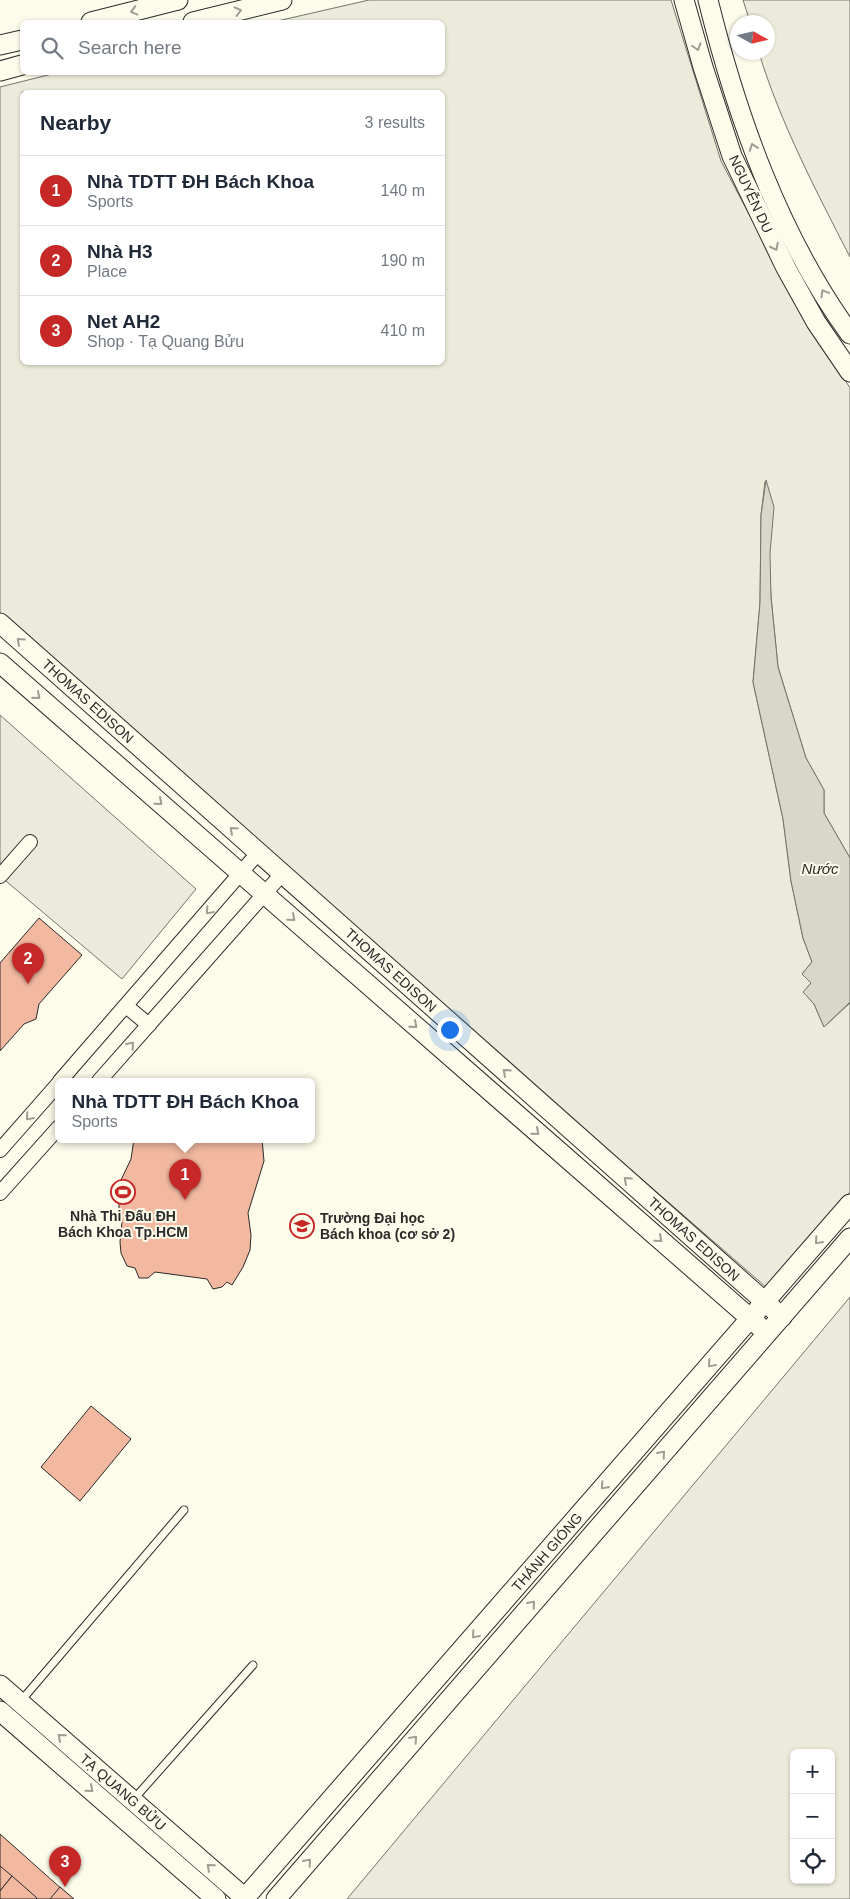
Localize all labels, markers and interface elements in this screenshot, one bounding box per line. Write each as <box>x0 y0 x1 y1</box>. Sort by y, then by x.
one-way arrow <box>131 6 139 16</box>
one-way arrow <box>233 6 242 17</box>
north arrow <box>730 15 775 60</box>
search box <box>20 20 445 75</box>
icon: search <box>38 34 66 62</box>
text: Search here <box>78 37 182 58</box>
one-way arrow <box>692 42 702 51</box>
text: Nearby <box>40 111 111 134</box>
text: 3 results <box>365 114 425 131</box>
one-way arrow <box>749 144 759 152</box>
street label: NGUYỄN DU <box>726 153 776 235</box>
text: Nhà TDTT ĐH Bách Khoa <box>87 171 314 192</box>
text: 1 <box>52 182 60 199</box>
text: 140 m <box>381 182 425 199</box>
text: Sports <box>87 193 133 210</box>
text: Nhà H3 <box>87 241 152 262</box>
one-way arrow <box>769 242 779 251</box>
text: 2 <box>52 252 60 269</box>
text: 190 m <box>381 252 425 269</box>
text: Place <box>87 263 127 280</box>
one-way arrow <box>821 290 831 299</box>
text: Net AH2 <box>87 311 160 332</box>
text: 3 <box>52 322 60 339</box>
text: 410 m <box>381 322 425 339</box>
text: Shop · Tạ Quang Bửu <box>87 333 244 350</box>
one-way arrow <box>16 638 25 647</box>
street label: THOMAS EDISON <box>39 656 137 746</box>
one-way arrow <box>31 690 40 699</box>
one-way arrow <box>154 797 163 806</box>
one-way arrow <box>229 827 238 836</box>
water label: Nước <box>802 860 839 877</box>
one-way arrow <box>206 906 215 915</box>
one-way arrow <box>286 912 295 921</box>
street label: THOMAS EDISON <box>342 925 440 1015</box>
pin: 2 <box>12 943 44 984</box>
your location <box>437 1017 463 1043</box>
one-way arrow <box>408 1019 417 1028</box>
one-way arrow <box>125 1041 134 1050</box>
one-way arrow <box>502 1069 511 1078</box>
popup <box>55 1078 315 1143</box>
text: Nhà TDTT ĐH Bách Khoa <box>72 1091 298 1112</box>
one-way arrow <box>26 1111 35 1120</box>
text: Sports <box>72 1113 118 1130</box>
one-way arrow <box>531 1126 540 1135</box>
pin: 1 <box>169 1159 201 1200</box>
one-way arrow <box>624 1177 633 1186</box>
sports icon: Nhà Thi Đấu ĐH Bách Khoa Tp.HCM <box>110 1179 136 1205</box>
street label: THOMAS EDISON <box>645 1194 743 1284</box>
place label: Nhà Thi Đấu ĐH Bách Khoa Tp.HCM <box>58 1208 188 1240</box>
place label: Trường Đại học Bách khoa (cơ sở 2) <box>320 1210 455 1242</box>
school or university icon: Trường Đại học Bách khoa (cơ sở 2) <box>289 1213 315 1239</box>
one-way arrow <box>653 1233 662 1242</box>
one-way arrow <box>815 1236 824 1245</box>
one-way arrow <box>708 1358 717 1367</box>
one-way arrow <box>656 1451 665 1460</box>
one-way arrow <box>602 1480 610 1489</box>
street label: THÁNH GIÓNG <box>509 1509 585 1595</box>
one-way arrow <box>527 1600 536 1609</box>
one-way arrow <box>472 1629 480 1638</box>
one-way arrow <box>57 1734 66 1743</box>
one-way arrow <box>409 1736 418 1745</box>
map controls <box>790 1749 835 1884</box>
button: + <box>790 1749 835 1794</box>
street label: TẠ QUANG BỬU <box>77 1750 170 1834</box>
one-way arrow <box>84 1783 93 1792</box>
button: − <box>790 1794 835 1839</box>
button: locate <box>790 1839 835 1884</box>
pin: 3 <box>49 1846 81 1887</box>
one-way arrow <box>302 1859 311 1868</box>
one-way arrow <box>206 1864 215 1873</box>

